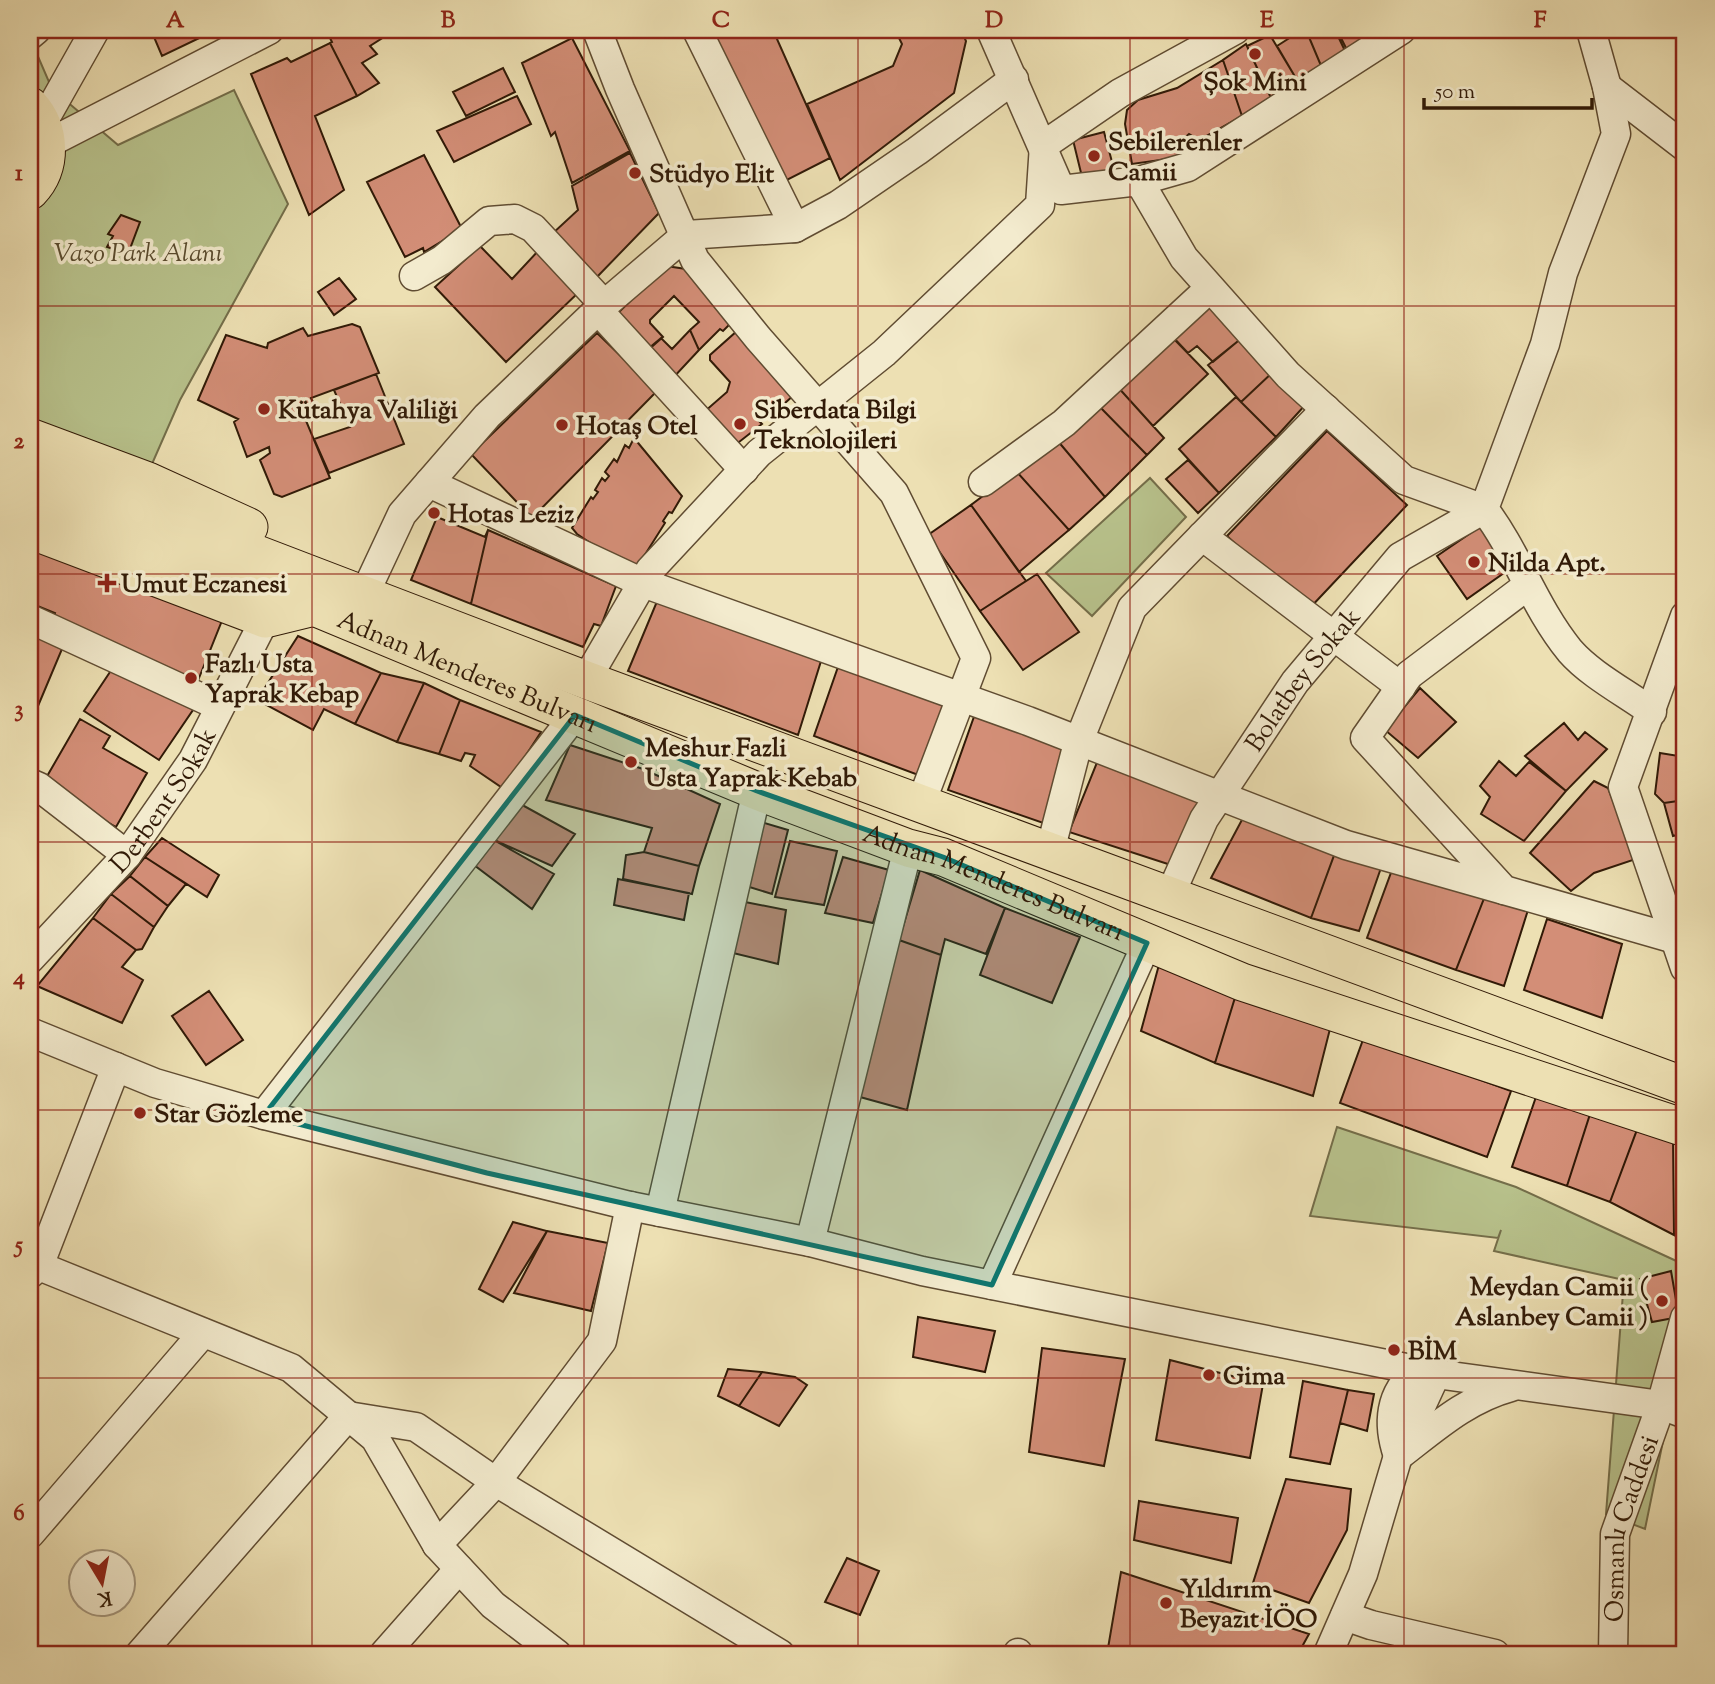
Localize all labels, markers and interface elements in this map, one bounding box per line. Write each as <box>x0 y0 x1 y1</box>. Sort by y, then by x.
text: A <box>166 5 185 38</box>
text: B <box>441 5 456 38</box>
text: C <box>712 5 730 38</box>
text: D <box>985 5 1003 38</box>
text: E <box>1260 5 1274 38</box>
text: F <box>1534 5 1547 38</box>
marker: Şok Mini <box>1247 46 1263 62</box>
place label: Şok Mini <box>1203 65 1307 102</box>
scale bar <box>1424 66 1592 110</box>
text: 50 m <box>1434 78 1475 108</box>
place label: Sebilerenler Camii <box>1108 125 1242 192</box>
marker: Sebilerenler Camii <box>1086 148 1102 164</box>
place label: Stüdyo Elit <box>649 157 774 194</box>
text: 1 <box>15 158 23 191</box>
marker: Stüdyo Elit <box>627 165 643 181</box>
park label: Vazo Park Alanı <box>54 236 222 273</box>
place label: Kütahya Valiliği <box>278 393 459 430</box>
place label: Siberdata Bilgi Teknolojileri <box>754 393 917 460</box>
marker: Kütahya Valiliği <box>256 401 272 417</box>
place label: Hotaş Otel <box>576 409 698 446</box>
marker: Siberdata Bilgi Teknolojileri <box>732 416 748 432</box>
marker: Hotaş Otel <box>554 417 570 433</box>
text: 2 <box>14 426 25 459</box>
place label: Hotas Leziz <box>448 497 574 534</box>
marker: Hotas Leziz <box>426 505 442 521</box>
place label: Nilda Apt. <box>1488 546 1606 583</box>
marker: Nilda Apt. <box>1466 554 1482 570</box>
place label: Umut Eczanesi <box>121 567 288 604</box>
marker: Umut Eczanesi <box>99 575 115 591</box>
street label: Bolatbey Sokak <box>1237 601 1371 760</box>
street label: Adnan Menderes Bulvarı <box>331 603 602 744</box>
place label: Fazlı Usta Yaprak Kebap <box>205 647 359 714</box>
marker: Fazlı Usta Yaprak Kebap <box>183 670 199 686</box>
text: 3 <box>14 694 24 727</box>
street label: Derbent Sokak <box>103 722 227 883</box>
place label: Meshur Fazli Usta Yaprak Kebab <box>645 731 857 798</box>
marker: Meshur Fazli Usta Yaprak Kebab <box>623 754 639 770</box>
street label: Adnan Menderes Bulvarı <box>857 816 1130 952</box>
text: 4 <box>12 962 25 995</box>
place label: Star Gözleme <box>154 1097 303 1134</box>
marker: Star Gözleme <box>132 1105 148 1121</box>
text: 5 <box>13 1230 23 1263</box>
place label: Meydan Camii ( Aslanbey Camii ) <box>1455 1270 1649 1337</box>
marker: Meydan Camii ( Aslanbey Camii ) <box>1654 1293 1670 1309</box>
place label: BİM <box>1408 1334 1457 1371</box>
marker: BİM <box>1386 1342 1402 1358</box>
place label: Gima <box>1223 1359 1285 1396</box>
marker: Gima <box>1201 1367 1217 1383</box>
street label: Osmanlı Caddesi <box>1598 1431 1670 1623</box>
text: 6 <box>13 1498 25 1531</box>
north arrow <box>66 1548 136 1618</box>
place label: Yıldırım Beyazıt İÖO <box>1180 1572 1317 1639</box>
text: K <box>95 1583 114 1612</box>
marker: Yıldırım Beyazıt İÖO <box>1158 1595 1174 1611</box>

